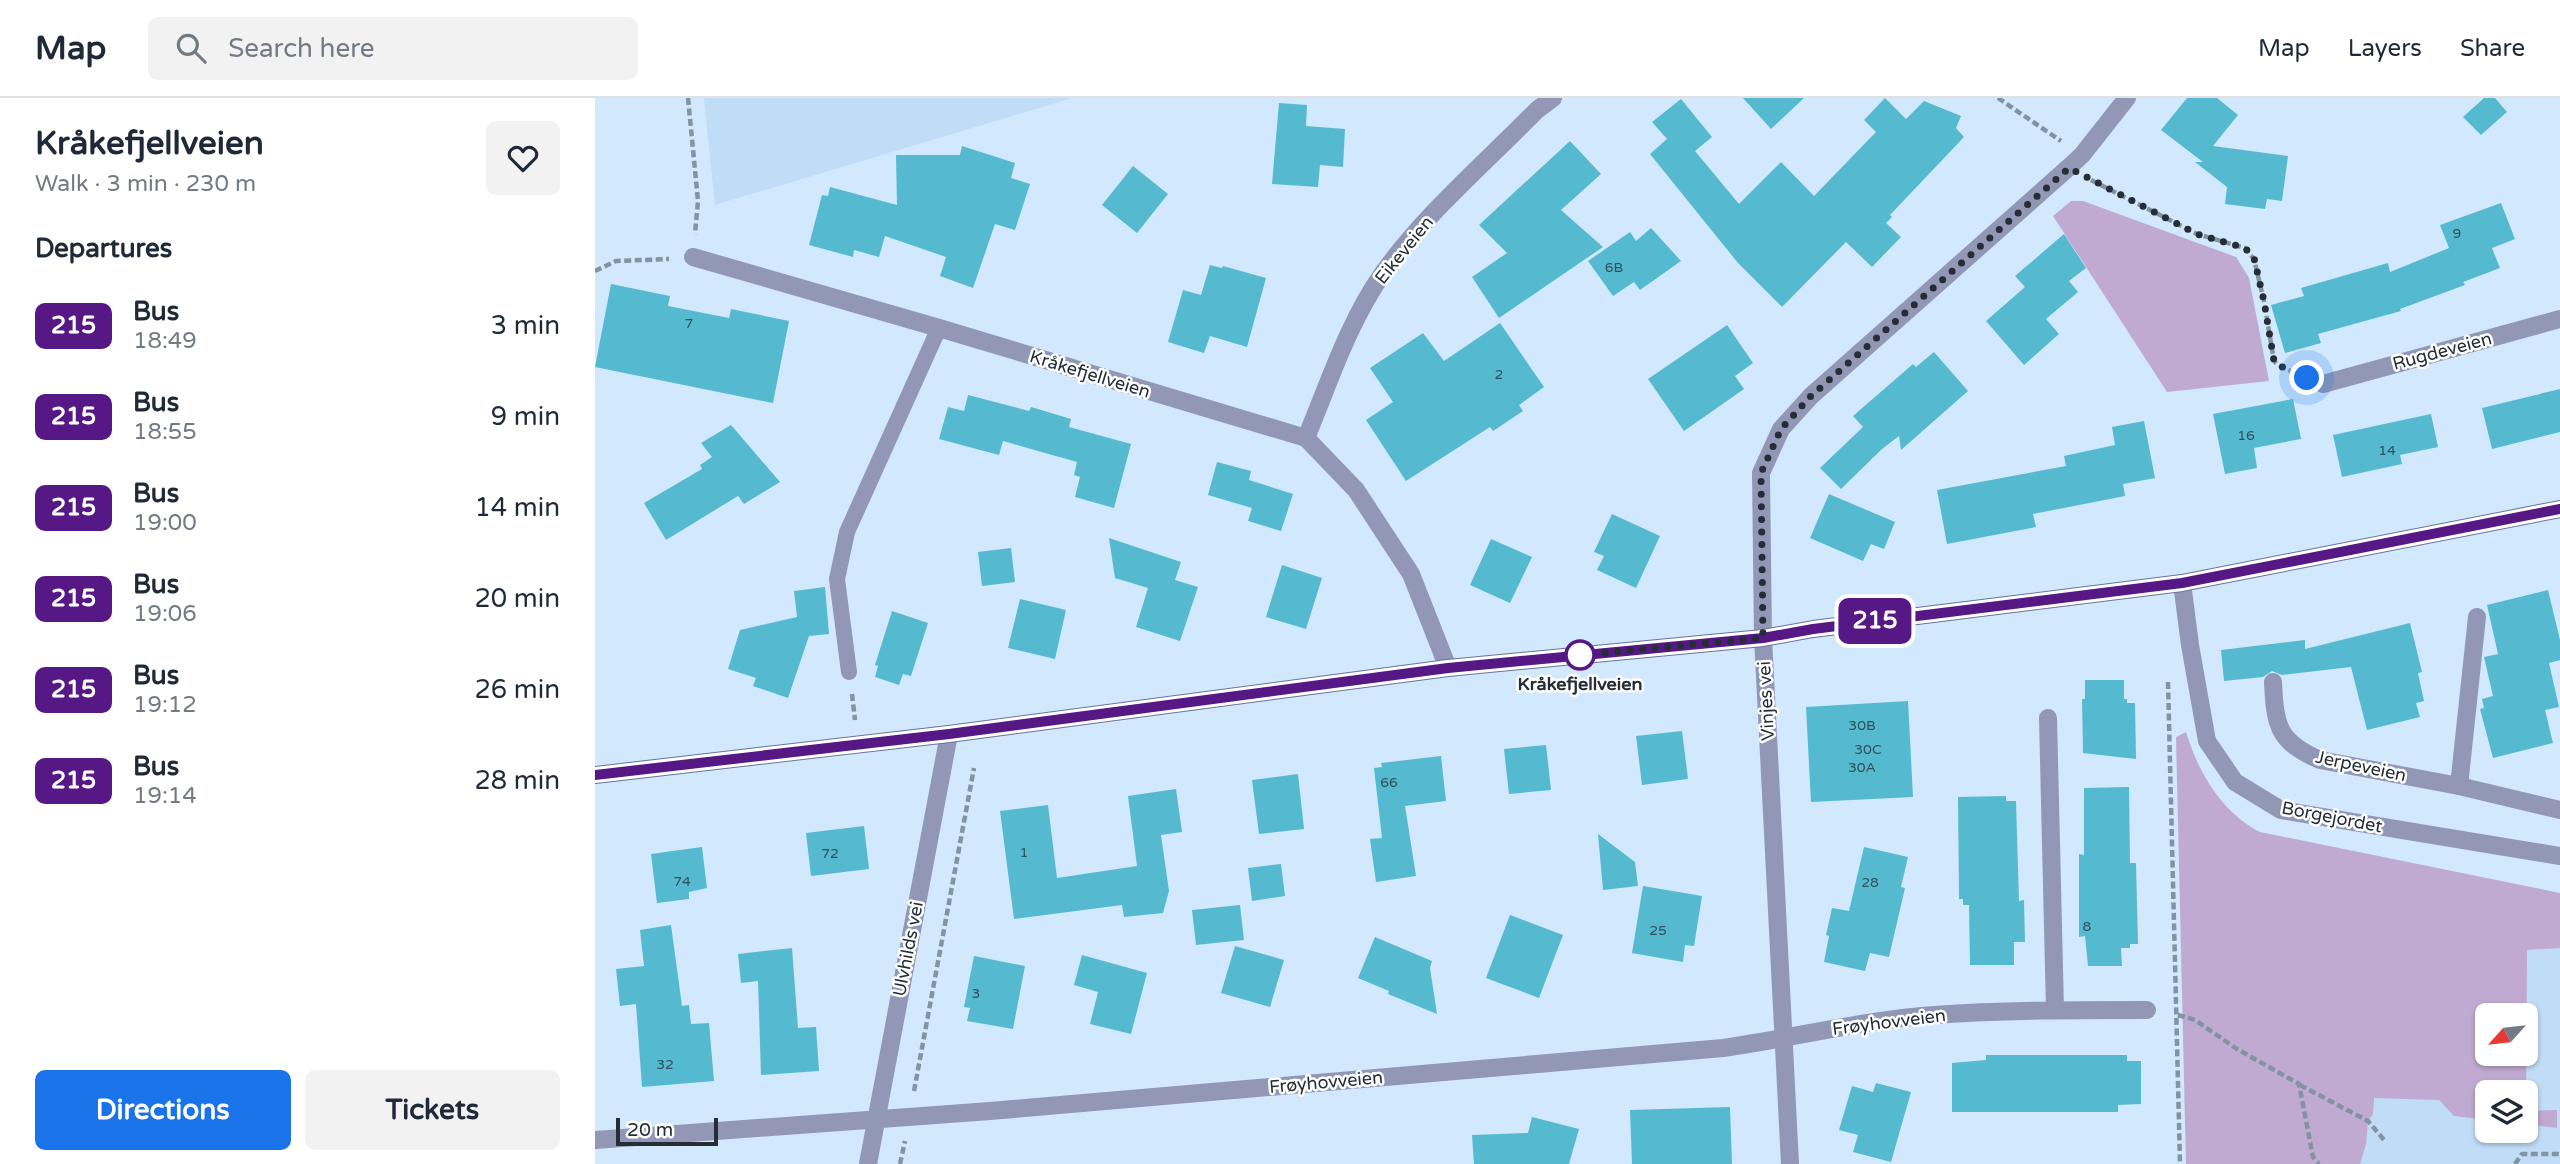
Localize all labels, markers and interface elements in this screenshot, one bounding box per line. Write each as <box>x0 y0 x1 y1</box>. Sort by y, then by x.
search box <box>148 17 638 80</box>
text: Map <box>35 29 106 68</box>
icon: search <box>172 29 210 67</box>
text: Search here <box>228 33 374 64</box>
text: Map <box>2258 34 2310 63</box>
text: Layers <box>2348 34 2422 63</box>
text: Share <box>2460 34 2525 63</box>
button: heart <box>486 121 560 195</box>
text: Kråkefjellveien <box>35 124 264 163</box>
text: Walk · 3 min · 230 m <box>35 170 256 198</box>
street label: Eikeveien <box>1370 212 1438 288</box>
house number: 9 <box>2453 225 2461 242</box>
text: Departures <box>35 233 172 264</box>
house number: 6B <box>1605 259 1623 276</box>
text: Bus <box>133 296 179 327</box>
text: 3 min <box>491 310 560 341</box>
text: 215 <box>51 311 96 340</box>
house number: 7 <box>685 315 693 332</box>
text: 18:49 <box>133 327 197 355</box>
street label: Rugdeveien <box>2390 327 2494 375</box>
street label: Kråkefjellveien <box>1027 345 1153 403</box>
your location <box>2289 360 2324 395</box>
house number: 2 <box>1495 366 1503 383</box>
text: Bus <box>133 387 179 418</box>
text: 9 min <box>491 401 560 432</box>
text: 215 <box>51 402 96 431</box>
text: 18:55 <box>133 418 197 446</box>
house number: 16 <box>2237 427 2255 444</box>
house number: 14 <box>2378 442 2396 459</box>
text: Bus <box>133 478 179 509</box>
text: 14 min <box>474 492 560 523</box>
text: 215 <box>51 493 96 522</box>
text: 19:00 <box>133 509 197 537</box>
text: Bus <box>133 569 179 600</box>
text: 20 min <box>474 583 560 614</box>
text: 215 <box>51 584 96 613</box>
line badge: 215 <box>1835 598 1915 644</box>
text: 19:06 <box>133 600 197 628</box>
text: 215 <box>1852 606 1898 635</box>
marker: Kråkefjellveien <box>1565 640 1595 670</box>
text: Bus <box>133 660 179 691</box>
street label: Vinjes vei <box>1753 661 1779 741</box>
place label: Kråkefjellveien <box>1518 673 1642 695</box>
text: 26 min <box>474 674 560 705</box>
text: 215 <box>51 675 96 704</box>
text: 19:12 <box>133 691 197 719</box>
house number: 30B <box>1848 717 1876 734</box>
house number: 30C <box>1854 741 1882 758</box>
street label: Jerpeveien <box>2314 746 2408 786</box>
text: Bus <box>133 751 179 782</box>
house number: 30A <box>1848 759 1876 776</box>
text: 28 min <box>474 765 560 796</box>
text: 215 <box>51 766 96 795</box>
house number: 66 <box>1380 774 1398 791</box>
text: 19:14 <box>133 782 197 810</box>
street label: Borgejordet <box>2280 796 2384 838</box>
house number: 1 <box>1020 844 1028 861</box>
house number: 72 <box>821 845 839 862</box>
house number: 74 <box>673 873 691 890</box>
house number: 28 <box>1861 874 1879 891</box>
street label: Ulvhilds vei <box>888 900 928 998</box>
house number: 8 <box>2083 918 2092 935</box>
house number: 25 <box>1649 922 1667 939</box>
house number: 3 <box>972 985 980 1002</box>
north arrow <box>2475 1003 2537 1066</box>
map controls <box>2475 1003 2538 1143</box>
street label: Frøyhovveien <box>1831 1004 1947 1040</box>
house number: 32 <box>656 1056 674 1073</box>
street label: Frøyhovveien <box>1268 1066 1384 1098</box>
button: Directions <box>35 1070 291 1150</box>
button: Tickets <box>305 1070 560 1150</box>
button: layers <box>2475 1080 2538 1143</box>
scale bar <box>616 1115 717 1147</box>
text: 20 m <box>627 1119 673 1141</box>

